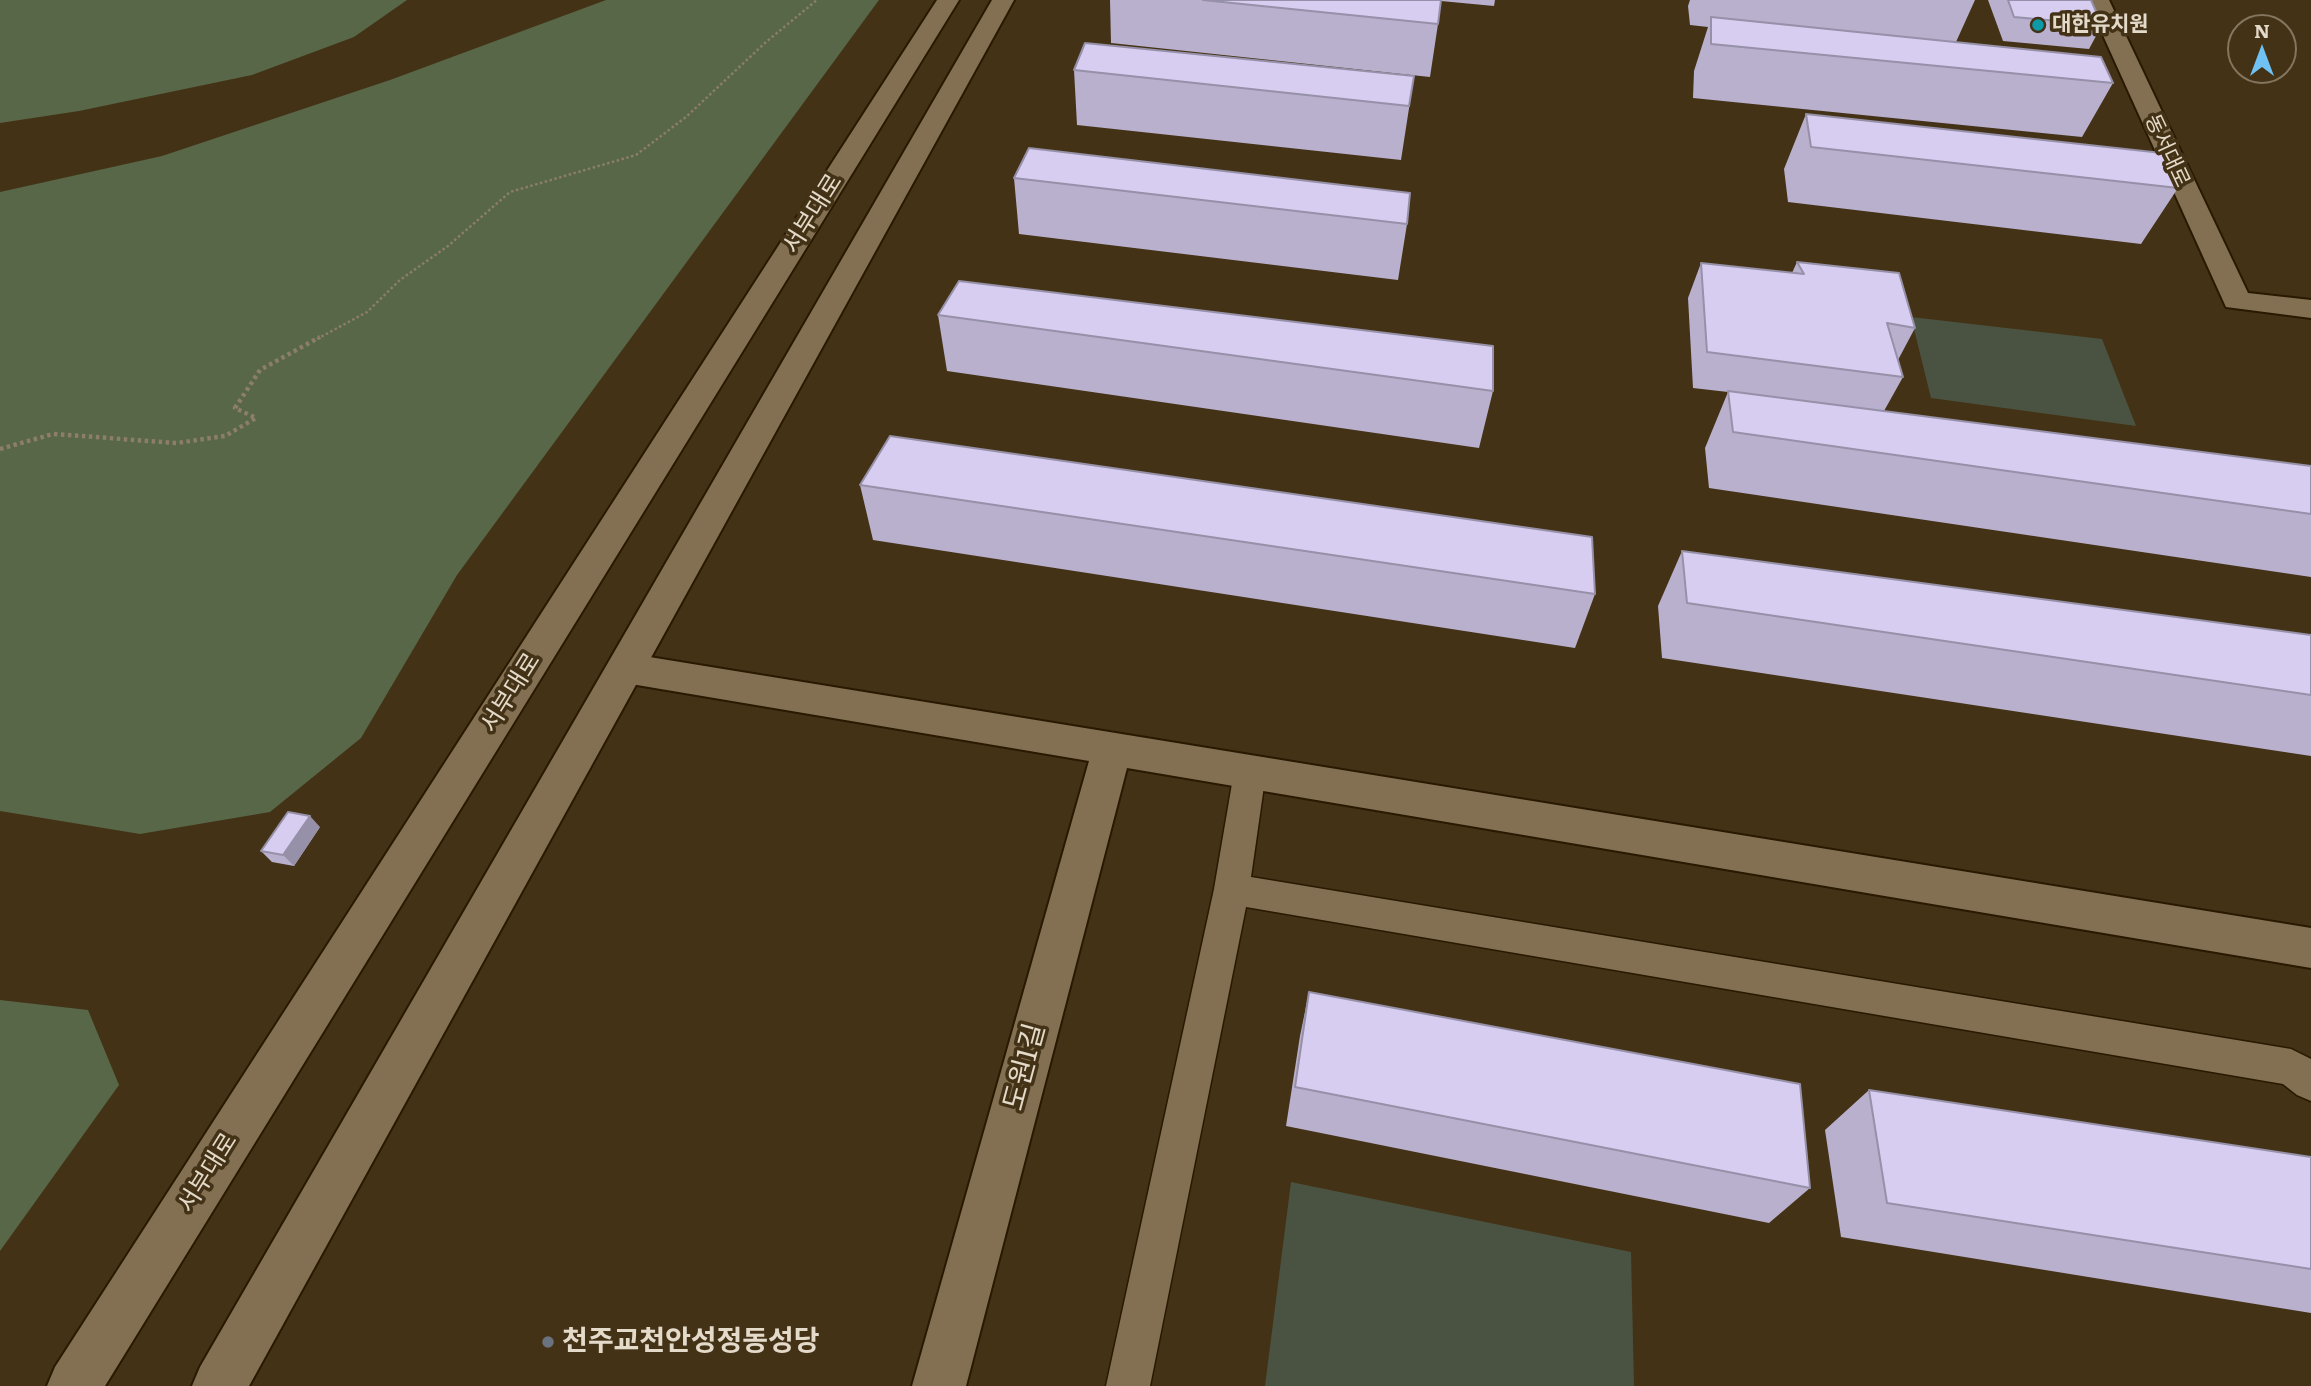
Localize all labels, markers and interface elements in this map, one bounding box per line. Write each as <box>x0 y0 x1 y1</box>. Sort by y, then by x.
place label: 대한유치원 <box>2052 12 2149 38</box>
north arrow <box>2227 14 2297 84</box>
text: N <box>2254 16 2270 44</box>
marker: 대한유치원 <box>2030 17 2046 33</box>
street label: 동서대로 <box>2139 111 2195 191</box>
street label: 서부대로 <box>777 169 849 259</box>
street label: 서부대로 <box>475 648 547 738</box>
street label: 도원1길 <box>997 1020 1053 1114</box>
street label: 서부대로 <box>172 1128 244 1218</box>
place label: 천주교천안성정동성당 <box>562 1325 820 1359</box>
marker: 천주교천안성정동성당 <box>540 1334 556 1350</box>

